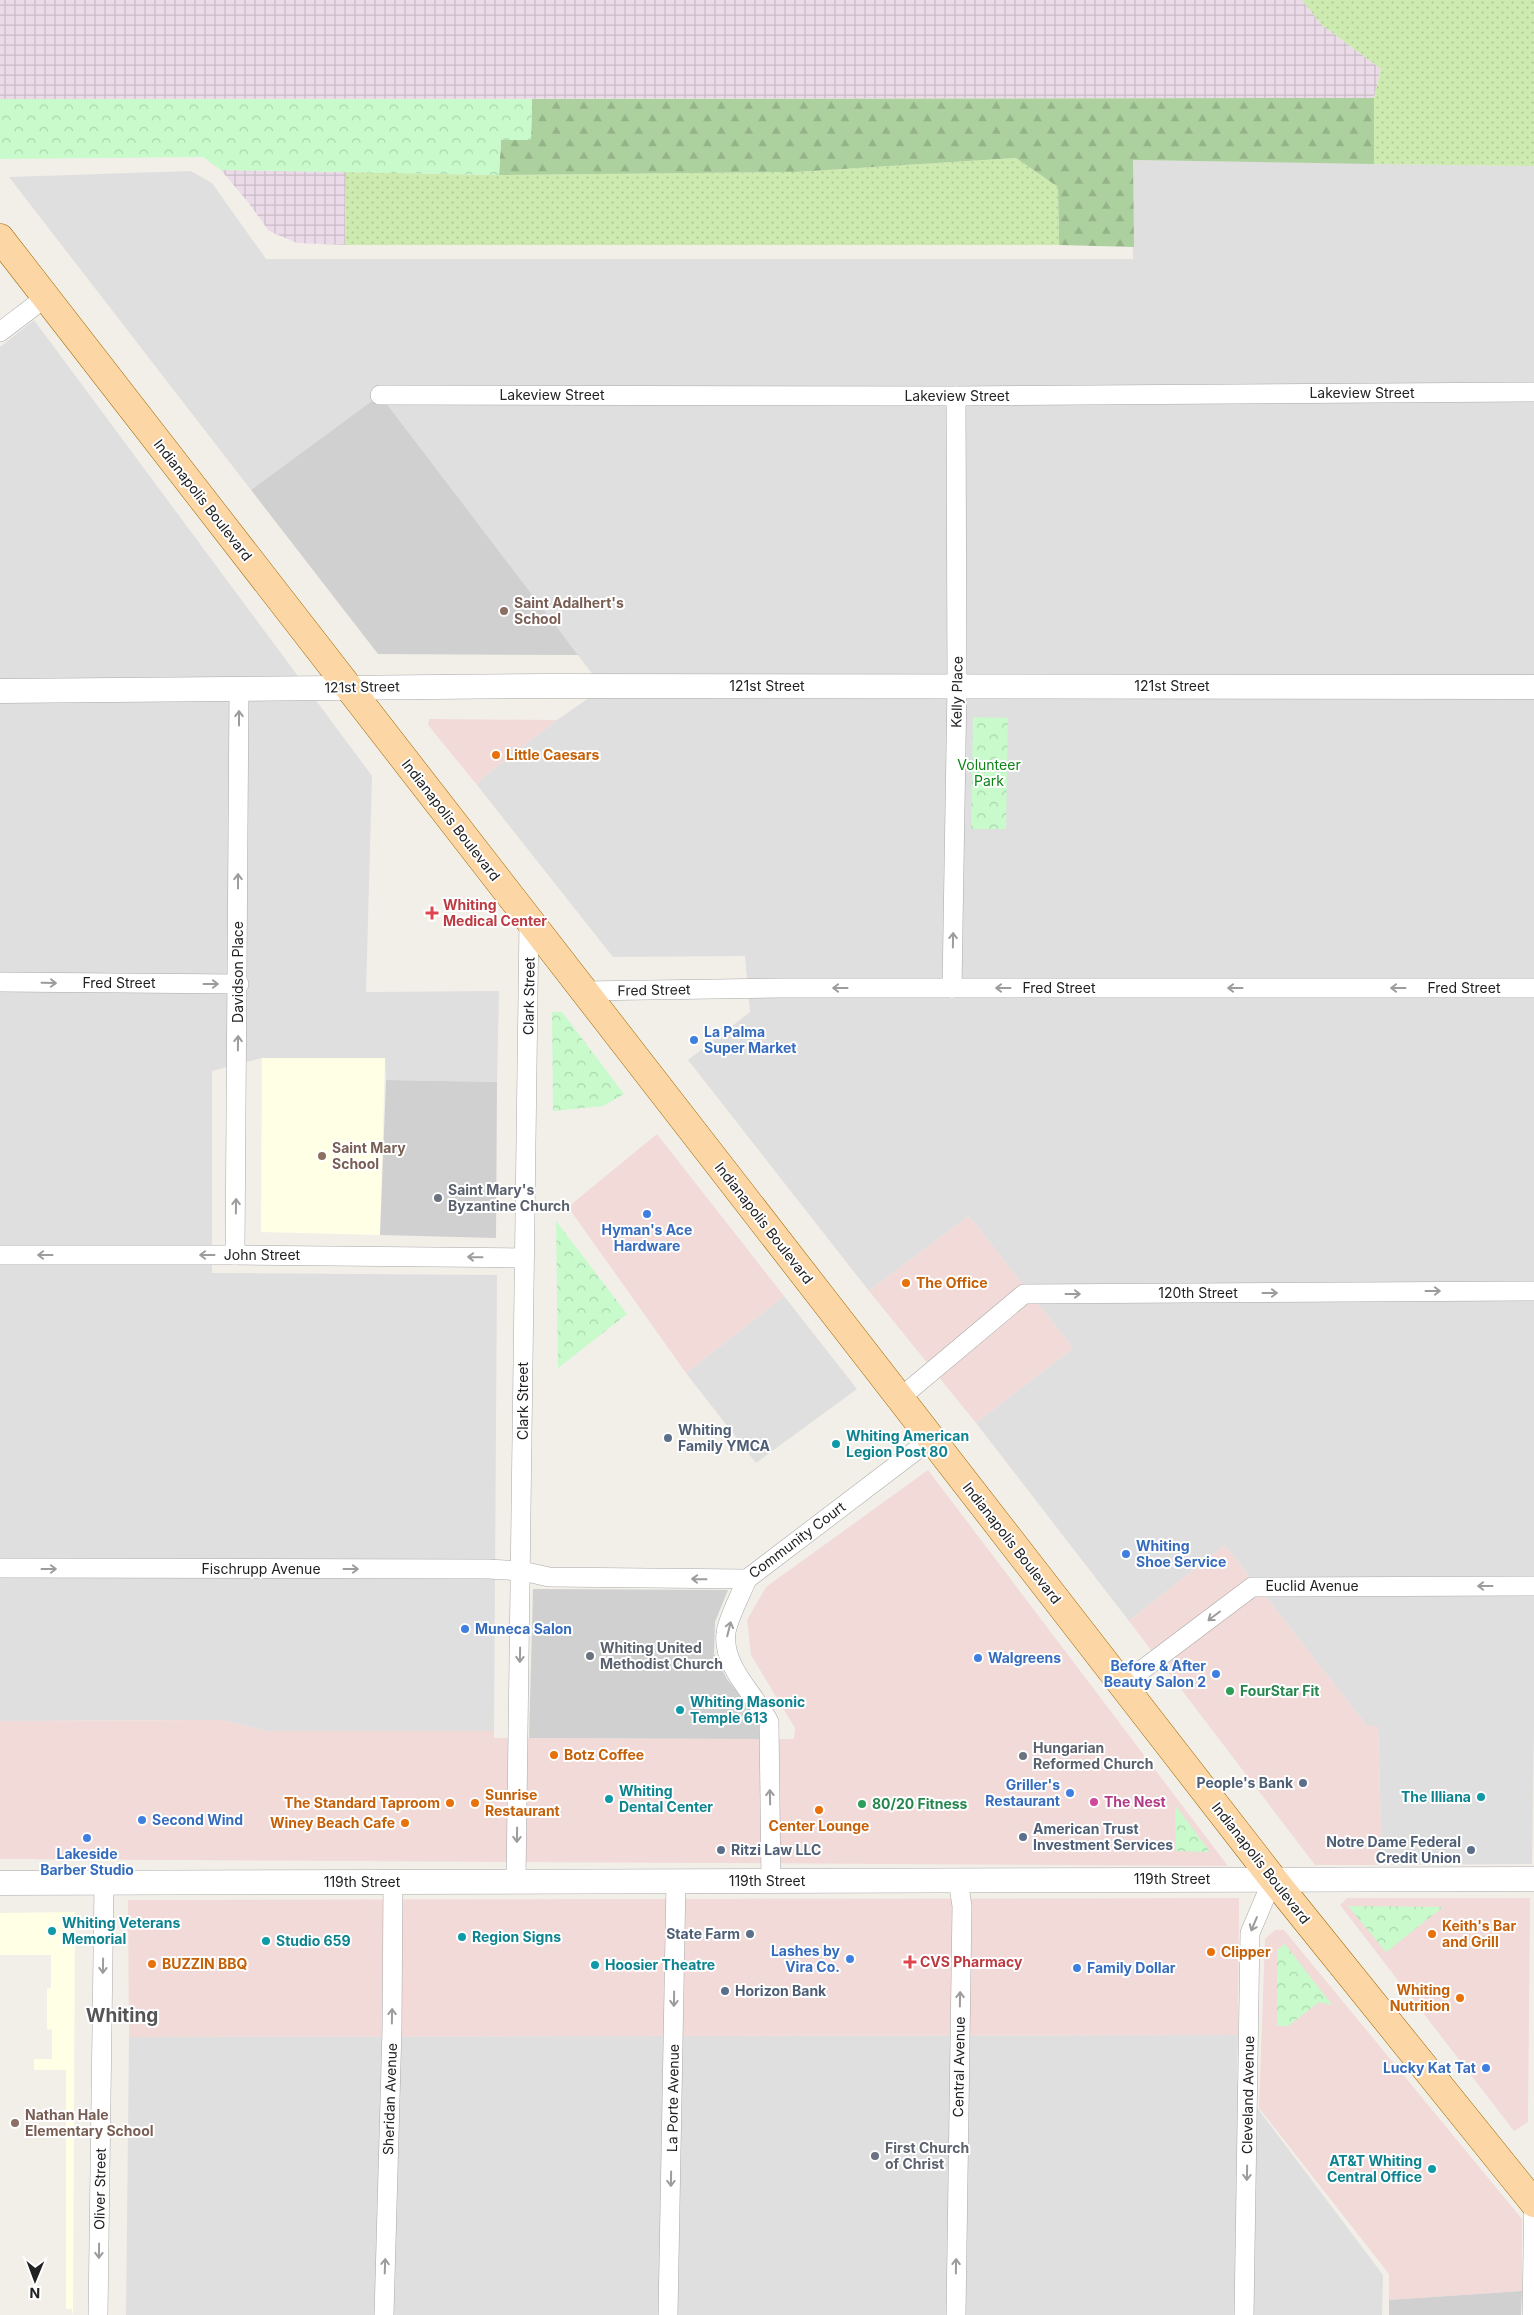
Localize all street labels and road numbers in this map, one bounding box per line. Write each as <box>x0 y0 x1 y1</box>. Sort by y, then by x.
street label: Lakeview Street <box>1309 384 1415 401</box>
street label: Lakeview Street <box>499 386 605 403</box>
street label: Lakeview Street <box>904 387 1010 404</box>
street label: Indianapolis Boulevard <box>151 436 256 564</box>
street label: Kelly Place <box>947 656 966 728</box>
street label: 121st Street <box>324 677 400 696</box>
street label: 121st Street <box>729 677 805 694</box>
street label: 121st Street <box>1134 677 1210 694</box>
street label: Indianapolis Boulevard <box>399 756 504 884</box>
street label: Davidson Place <box>229 921 246 1023</box>
street label: Clark Street <box>519 956 538 1035</box>
street label: Fred Street <box>82 974 156 991</box>
street label: Fred Street <box>1022 979 1096 996</box>
street label: Fred Street <box>1427 979 1501 996</box>
street label: Fred Street <box>617 980 691 999</box>
street label: Indianapolis Boulevard <box>712 1159 817 1287</box>
street label: John Street <box>224 1246 301 1263</box>
street label: 120th Street <box>1158 1284 1238 1301</box>
street label: Clark Street <box>514 1362 531 1440</box>
street label: Indianapolis Boulevard <box>960 1479 1065 1607</box>
street label: Community Court <box>745 1497 849 1582</box>
street label: Fischrupp Avenue <box>201 1560 321 1577</box>
street label: Euclid Avenue <box>1265 1577 1359 1594</box>
street label: Indianapolis Boulevard <box>1209 1799 1314 1927</box>
street label: 119th Street <box>1134 1870 1211 1887</box>
street label: 119th Street <box>729 1872 806 1889</box>
street label: 119th Street <box>324 1873 401 1890</box>
street label: Central Avenue <box>949 2016 968 2118</box>
street label: Cleveland Avenue <box>1238 2036 1257 2154</box>
street label: Sheridan Avenue <box>379 2043 400 2155</box>
street label: La Porte Avenue <box>663 2044 682 2152</box>
street label: Oliver Street <box>90 2147 109 2230</box>

